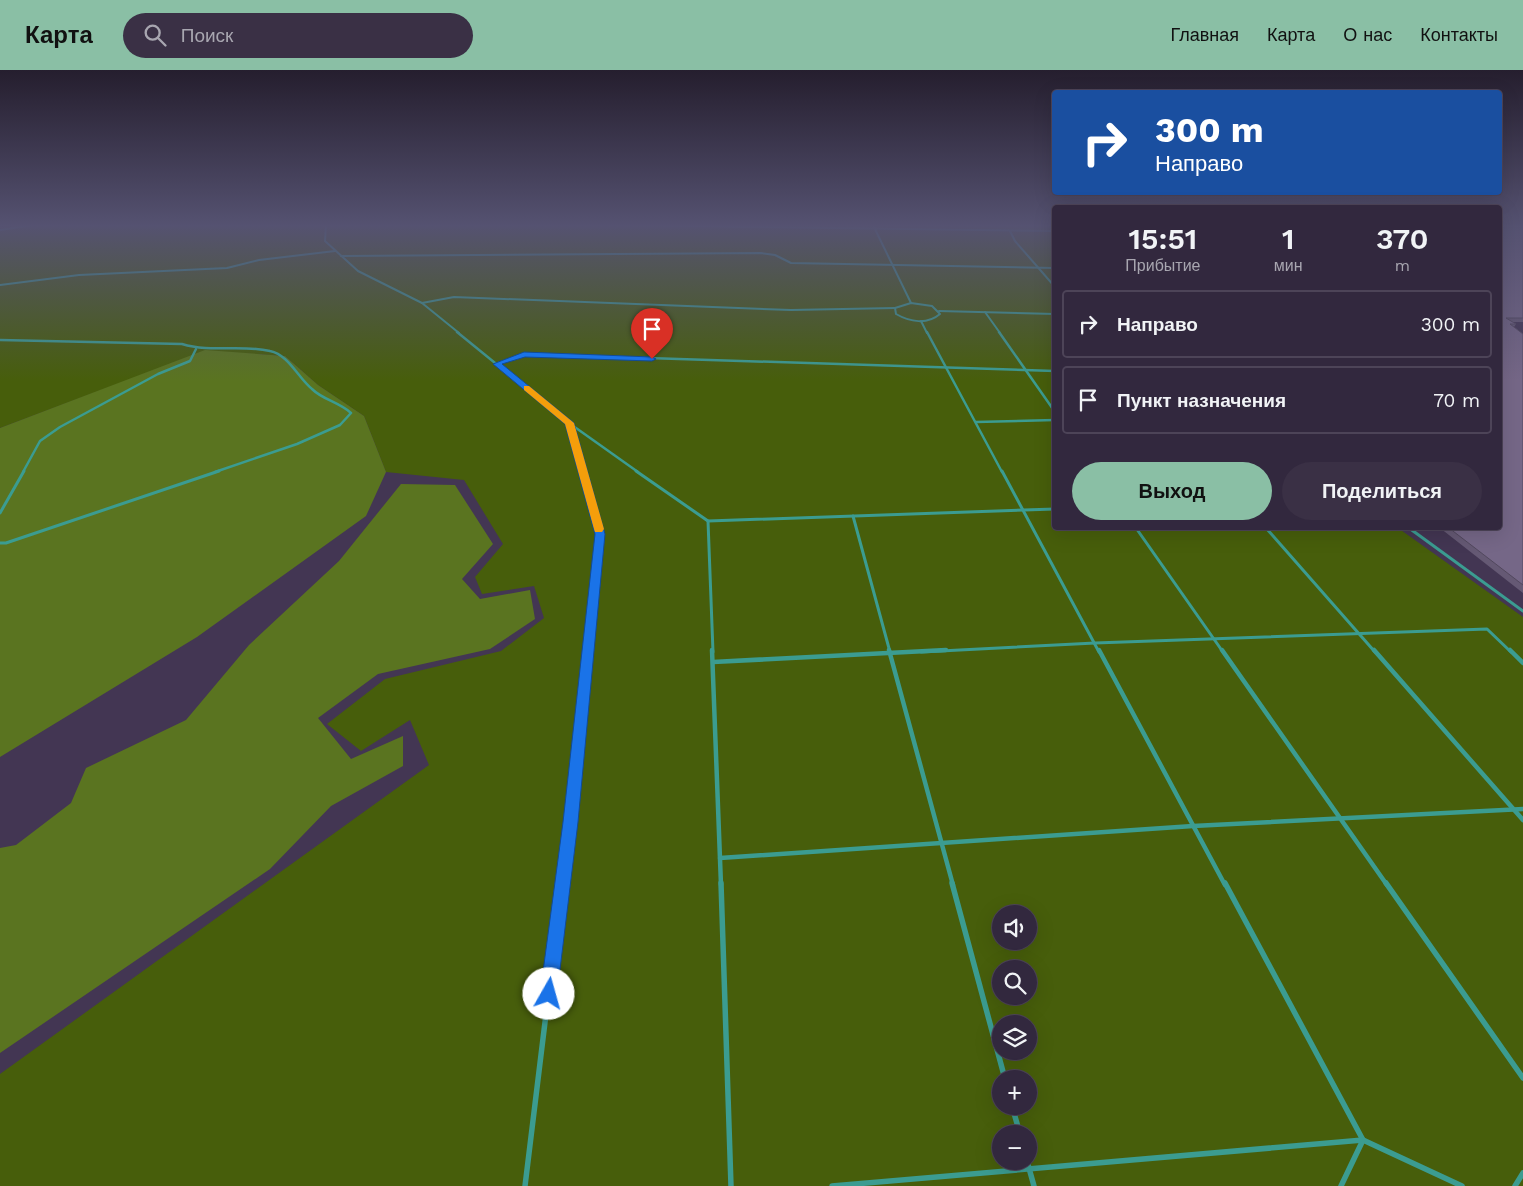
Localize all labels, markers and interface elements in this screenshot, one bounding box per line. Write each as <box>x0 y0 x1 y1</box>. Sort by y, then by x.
search box <box>123 13 473 58</box>
text: Карта <box>25 21 93 49</box>
icon: search <box>141 21 169 49</box>
text: Поиск <box>181 24 233 47</box>
text: Главная <box>1170 24 1239 45</box>
text: Карта <box>1267 24 1315 45</box>
text: О нас <box>1343 24 1392 45</box>
text: Контакты <box>1420 24 1498 45</box>
text: 300 m <box>1155 109 1264 151</box>
icon: right <box>1072 110 1137 175</box>
text: Направо <box>1155 151 1243 176</box>
text: 15:51 <box>1128 221 1197 256</box>
text: 1 <box>1282 221 1294 256</box>
text: 370 <box>1376 221 1429 256</box>
text: Прибытие <box>1125 256 1200 275</box>
text: мин <box>1274 256 1303 275</box>
text: m <box>1395 256 1410 275</box>
pin <box>631 308 673 359</box>
icon: right <box>1074 310 1102 338</box>
text: Направо <box>1117 313 1198 336</box>
text: 300 m <box>1421 313 1480 336</box>
icon: arrive <box>638 315 666 343</box>
icon: arrive <box>1074 386 1102 414</box>
text: Пункт назначения <box>1117 389 1286 412</box>
text: 70 m <box>1433 389 1480 412</box>
button: Выход <box>1072 462 1272 520</box>
button: Поделиться <box>1282 462 1482 520</box>
map controls <box>992 905 1037 1170</box>
button: sound <box>992 905 1037 950</box>
button: search <box>992 960 1037 1005</box>
position arrow <box>522 967 574 1019</box>
button: layers <box>992 1015 1037 1060</box>
button: + <box>992 1070 1037 1115</box>
button: − <box>992 1125 1037 1170</box>

